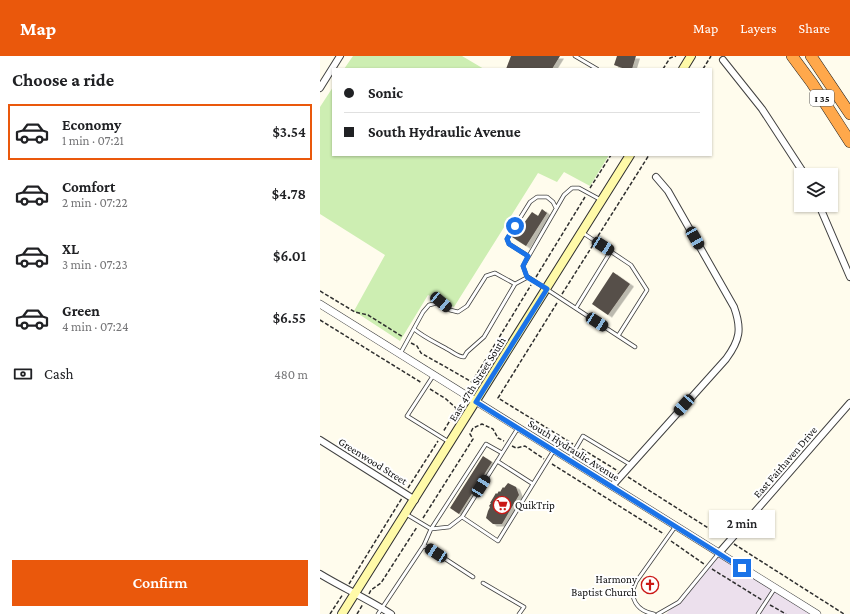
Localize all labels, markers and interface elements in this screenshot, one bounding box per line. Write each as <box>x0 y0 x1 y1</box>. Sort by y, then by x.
text: Map <box>20 18 56 39</box>
text: Map <box>693 20 718 36</box>
text: Layers <box>740 20 777 36</box>
text: Share <box>799 20 830 36</box>
text: Choose a ride <box>12 70 114 90</box>
text: Sonic <box>368 85 403 101</box>
road number: I 35 <box>810 90 834 106</box>
icon: car <box>14 114 50 150</box>
text: Economy <box>62 117 121 133</box>
text: $3.54 <box>273 124 306 140</box>
text: South Hydraulic Avenue <box>368 124 521 140</box>
text: 1 min · 07:21 <box>62 133 124 148</box>
map controls <box>794 168 838 212</box>
button: layers <box>794 168 838 212</box>
icon: car <box>14 176 50 212</box>
text: Comfort <box>62 179 116 195</box>
text: $4.78 <box>272 186 306 202</box>
text: 2 min · 07:22 <box>62 195 128 210</box>
route start <box>506 217 524 235</box>
car <box>684 225 706 251</box>
car <box>590 234 616 258</box>
icon: car <box>14 238 50 274</box>
text: XL <box>62 241 79 257</box>
text: $6.01 <box>273 248 306 264</box>
text: 3 min · 07:23 <box>62 257 128 272</box>
car <box>428 290 454 314</box>
icon: car <box>14 300 50 336</box>
text: Green <box>62 303 100 319</box>
text: $6.55 <box>273 310 306 326</box>
car <box>584 310 610 334</box>
text: 4 min · 07:24 <box>62 319 129 334</box>
street label: East 47th Street South <box>446 335 508 423</box>
icon: cash <box>12 363 34 385</box>
text: Cash <box>44 366 74 382</box>
text: 480 m <box>274 367 308 382</box>
car <box>672 392 696 418</box>
street label: South Hydraulic Avenue <box>526 417 622 484</box>
street label: East Fairhaven Drive <box>751 424 819 500</box>
street label: Greenwood Street <box>336 435 410 487</box>
car <box>470 473 492 499</box>
supermarket icon: QuikTrip <box>492 495 512 515</box>
place label: QuikTrip <box>515 499 555 512</box>
callout: 2 min <box>709 510 775 538</box>
text: 2 min <box>727 516 757 531</box>
car <box>423 541 449 565</box>
route end <box>733 559 751 577</box>
button: Confirm <box>12 560 308 606</box>
place label: Harmony Baptist Church <box>571 573 638 599</box>
church icon: Harmony Baptist Church <box>640 575 660 595</box>

